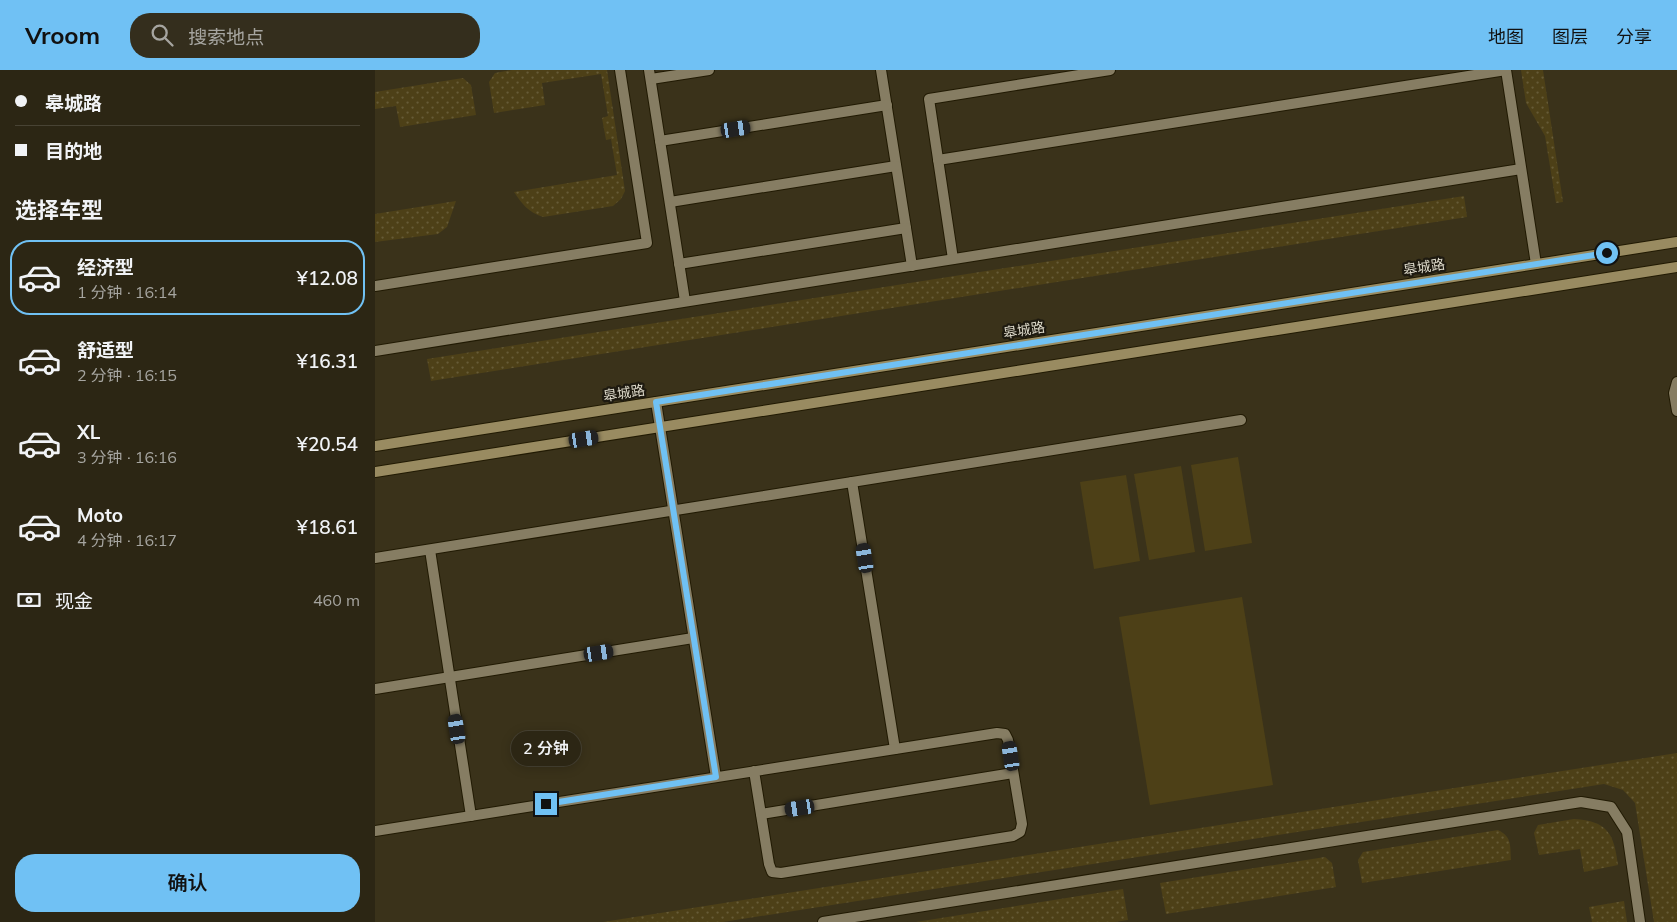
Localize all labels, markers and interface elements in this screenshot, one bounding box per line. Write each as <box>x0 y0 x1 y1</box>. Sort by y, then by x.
search box <box>130 13 480 58</box>
text: Vroom <box>25 20 100 50</box>
icon: search <box>148 21 176 49</box>
text: 搜索地点 <box>188 25 264 49</box>
text: 地图 <box>1488 25 1524 48</box>
text: 图层 <box>1552 25 1588 48</box>
text: 分享 <box>1616 25 1652 48</box>
text: 皋城路 <box>45 91 102 115</box>
car <box>720 119 751 139</box>
text: 目的地 <box>45 139 102 163</box>
text: 选择车型 <box>15 196 103 224</box>
route start <box>1596 242 1618 264</box>
icon: car <box>17 255 62 300</box>
text: 经济型 <box>77 255 134 279</box>
street label: 皋城路 <box>1402 255 1446 279</box>
text: ¥12.08 <box>296 266 358 290</box>
text: 1 分钟 · 16:14 <box>77 282 177 302</box>
street label: 皋城路 <box>1002 318 1046 342</box>
icon: car <box>17 338 62 383</box>
text: 舒适型 <box>77 338 134 362</box>
text: ¥16.31 <box>296 349 358 373</box>
text: 2 分钟 · 16:15 <box>77 365 177 385</box>
street label: 皋城路 <box>602 381 646 405</box>
text: XL <box>77 420 100 444</box>
icon: car <box>17 421 62 466</box>
car <box>568 429 599 449</box>
text: ¥20.54 <box>296 432 358 456</box>
text: 3 分钟 · 16:16 <box>77 447 177 467</box>
text: Moto <box>77 503 123 527</box>
icon: car <box>17 504 62 549</box>
text: ¥18.61 <box>296 515 358 539</box>
text: 4 分钟 · 16:17 <box>77 530 177 550</box>
car <box>855 542 874 574</box>
icon: cash <box>15 586 43 614</box>
text: 现金 <box>55 589 93 613</box>
text: 460 m <box>313 590 360 610</box>
car <box>583 643 614 663</box>
car <box>447 713 466 745</box>
callout: 2 分钟 <box>511 732 581 766</box>
text: 2 分钟 <box>523 738 569 758</box>
car <box>1001 740 1020 772</box>
route end <box>535 793 557 815</box>
car <box>784 798 815 818</box>
button: 确认 <box>15 854 360 912</box>

